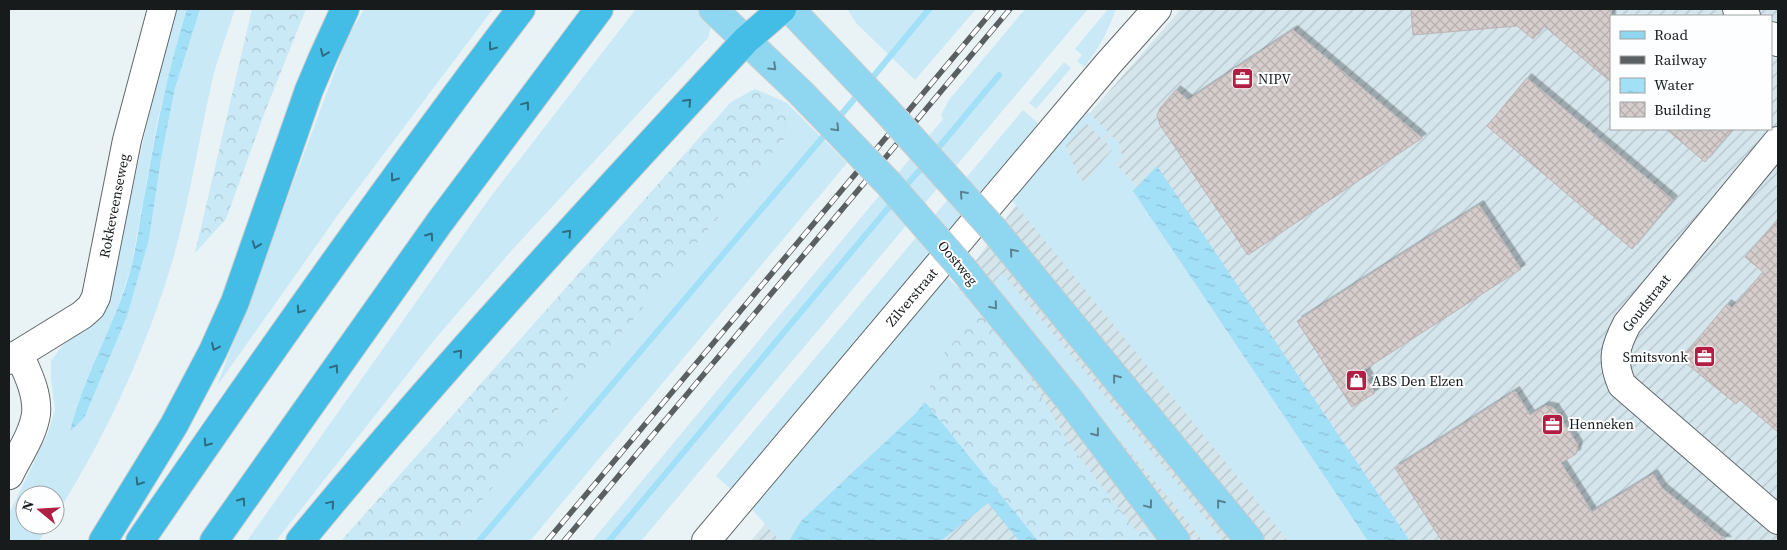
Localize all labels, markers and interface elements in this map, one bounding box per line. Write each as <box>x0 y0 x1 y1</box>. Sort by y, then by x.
legend <box>1610 15 1772 130</box>
text: Road <box>1654 24 1688 45</box>
one-way arrow <box>488 42 497 51</box>
one-way arrow <box>320 48 331 57</box>
text: Railway <box>1654 49 1707 70</box>
one-way arrow <box>768 61 777 70</box>
office icon: NIPV <box>1230 67 1254 91</box>
place label: NIPV <box>1258 69 1291 89</box>
text: Water <box>1654 74 1695 95</box>
one-way arrow <box>683 98 692 107</box>
text: Building <box>1654 99 1711 120</box>
one-way arrow <box>520 101 529 111</box>
one-way arrow <box>830 122 839 131</box>
street label: Rokkeveenseweg <box>94 152 134 260</box>
one-way arrow <box>392 172 400 181</box>
one-way arrow <box>960 190 969 199</box>
one-way arrow <box>562 229 571 238</box>
one-way arrow <box>424 232 433 242</box>
street label: Oostweg <box>933 236 983 290</box>
one-way arrow <box>251 240 261 249</box>
one-way arrow <box>1011 249 1019 258</box>
street label: Zilverstraat <box>881 263 942 331</box>
street label: Goudstraat <box>1617 270 1675 336</box>
one-way arrow <box>989 301 998 310</box>
one-way arrow <box>297 304 306 314</box>
one-way arrow <box>211 342 221 351</box>
office icon: Smitsvonk <box>1692 345 1716 369</box>
place label: Smitsvonk <box>1623 347 1688 367</box>
one-way arrow <box>454 350 463 359</box>
one-way arrow <box>329 364 338 374</box>
shop icon: ABS Den Elzen <box>1344 369 1368 393</box>
place label: ABS Den Elzen <box>1372 371 1464 391</box>
one-way arrow <box>1113 374 1122 383</box>
office icon: Henneken <box>1541 412 1565 436</box>
place label: Henneken <box>1569 414 1634 434</box>
one-way arrow <box>1090 427 1099 437</box>
one-way arrow <box>204 437 213 447</box>
one-way arrow <box>136 477 146 486</box>
north arrow <box>15 485 65 535</box>
one-way arrow <box>236 497 245 507</box>
text: N <box>17 498 39 514</box>
one-way arrow <box>1143 499 1152 509</box>
one-way arrow <box>325 500 334 509</box>
one-way arrow <box>1217 500 1225 509</box>

